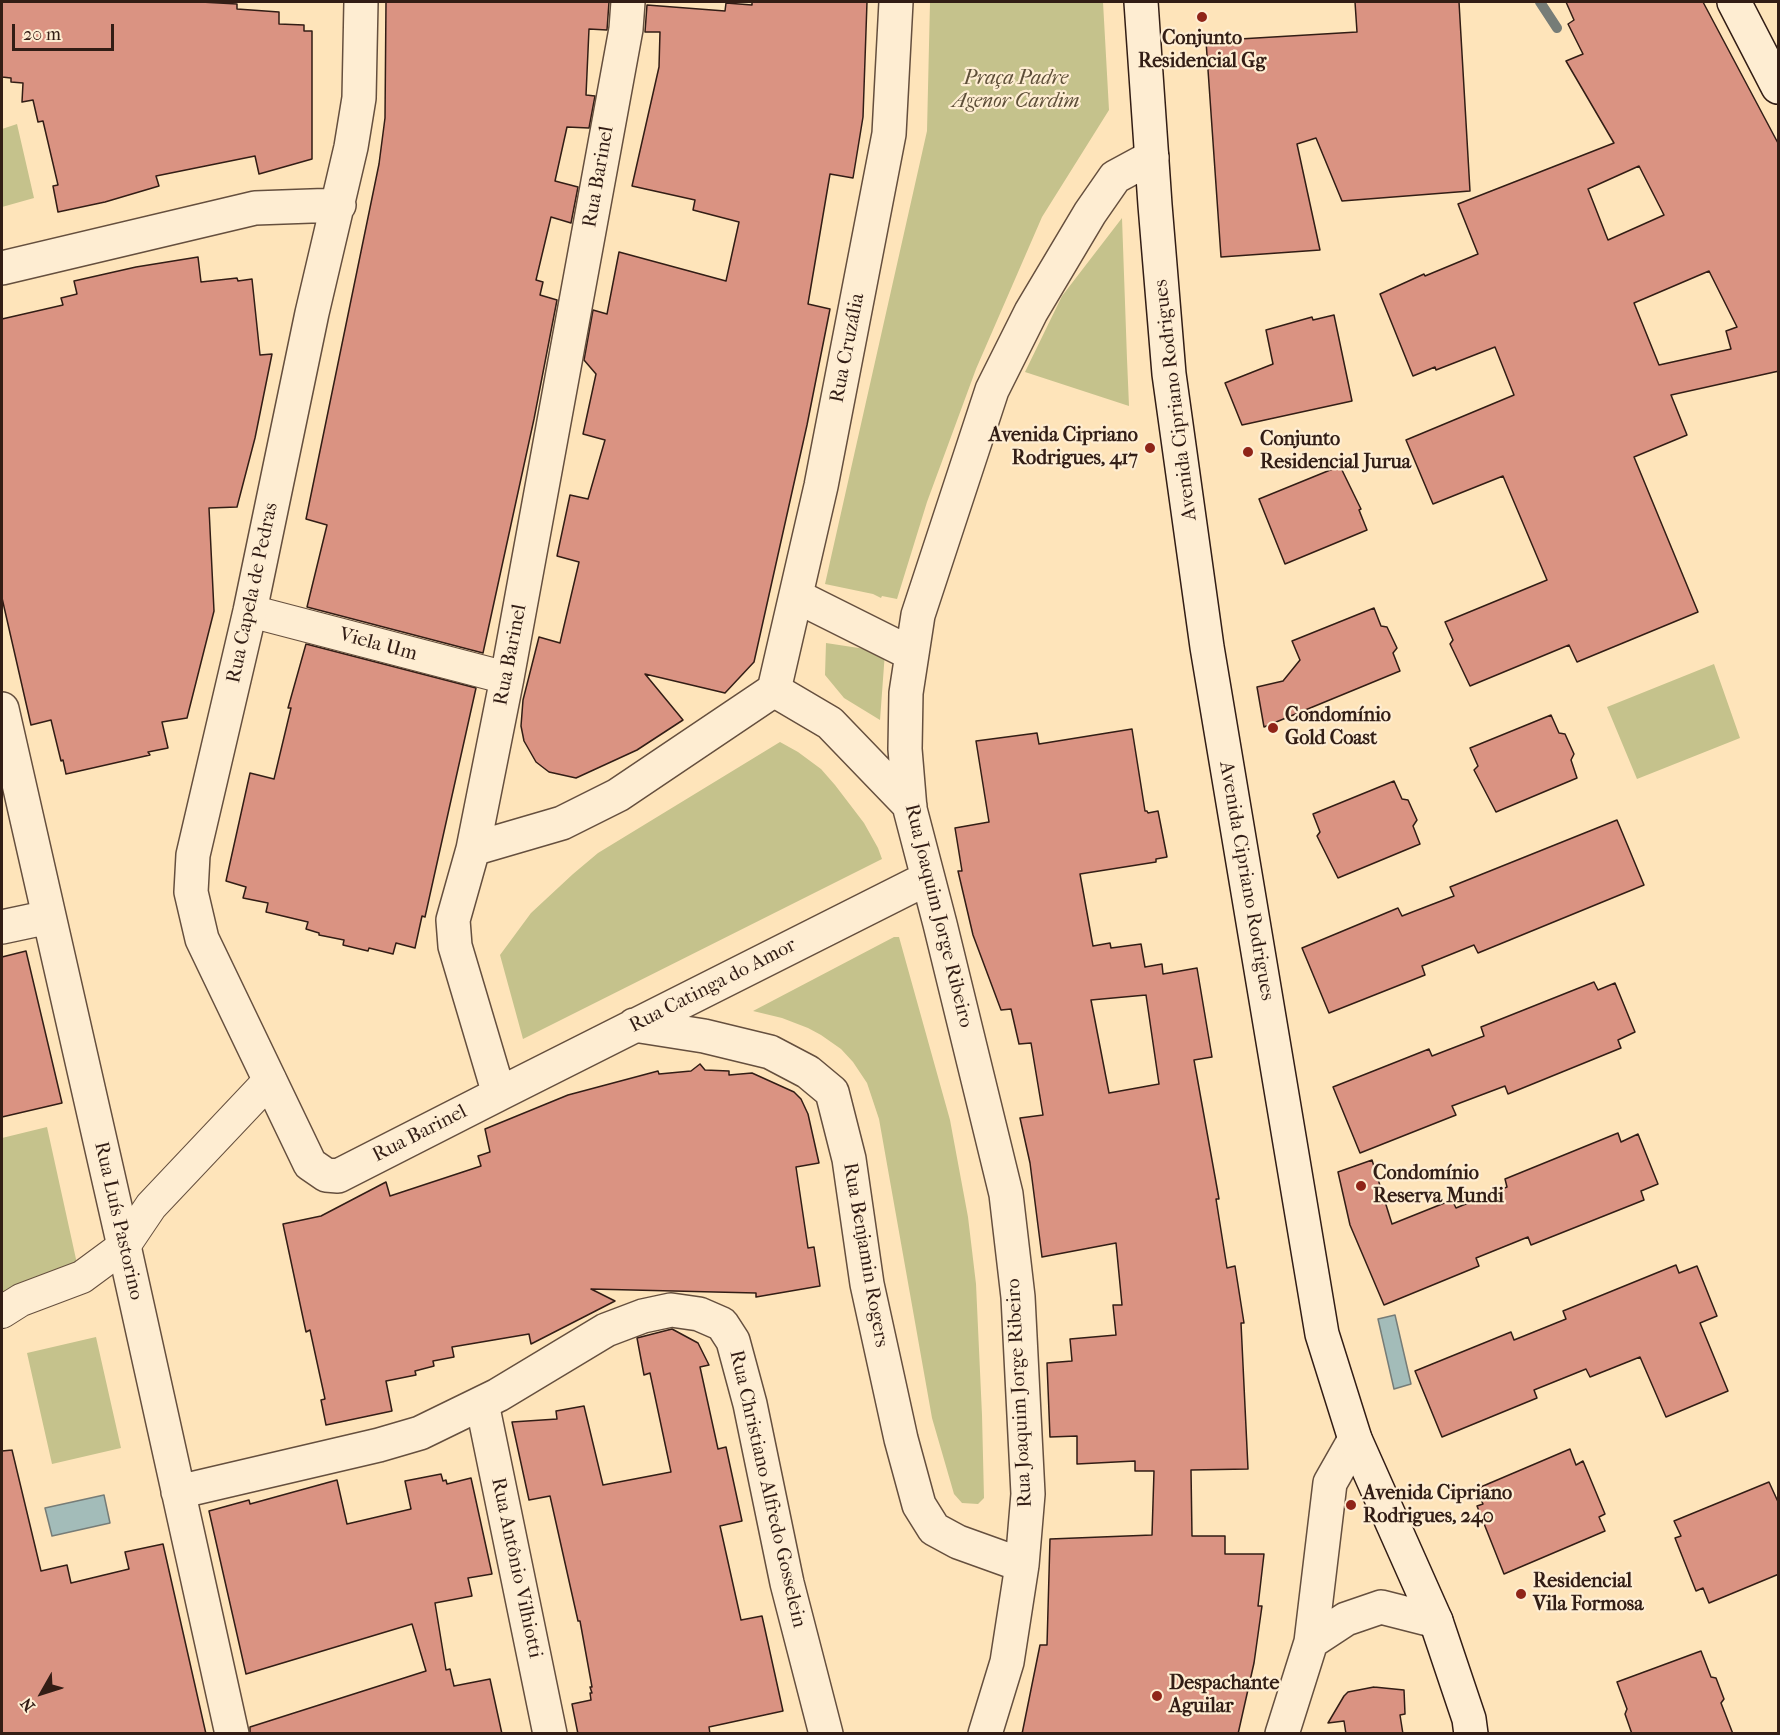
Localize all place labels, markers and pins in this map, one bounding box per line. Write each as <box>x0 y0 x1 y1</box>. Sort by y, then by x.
marker: Conjunto Residencial Gg <box>1195 10 1209 24</box>
place label: Conjunto Residencial Gg <box>1138 27 1266 74</box>
place label: Avenida Cipriano Rodrigues, 417 <box>989 424 1138 471</box>
place label: Conjunto Residencial Jurua <box>1260 428 1411 475</box>
marker: Avenida Cipriano Rodrigues, 417 <box>1143 441 1157 455</box>
marker: Conjunto Residencial Jurua <box>1241 445 1255 459</box>
place label: Condomínio Gold Coast <box>1285 704 1391 751</box>
marker: Condomínio Gold Coast <box>1266 721 1280 735</box>
place label: Condomínio Reserva Mundi <box>1373 1162 1504 1209</box>
marker: Condomínio Reserva Mundi <box>1354 1179 1368 1193</box>
place label: Avenida Cipriano Rodrigues, 240 <box>1363 1482 1512 1529</box>
marker: Avenida Cipriano Rodrigues, 240 <box>1344 1498 1358 1512</box>
place label: Residencial Vila Formosa <box>1533 1570 1643 1617</box>
marker: Residencial Vila Formosa <box>1514 1587 1528 1601</box>
place label: Despachante Aguilar <box>1169 1672 1279 1719</box>
marker: Despachante Aguilar <box>1150 1689 1164 1703</box>

